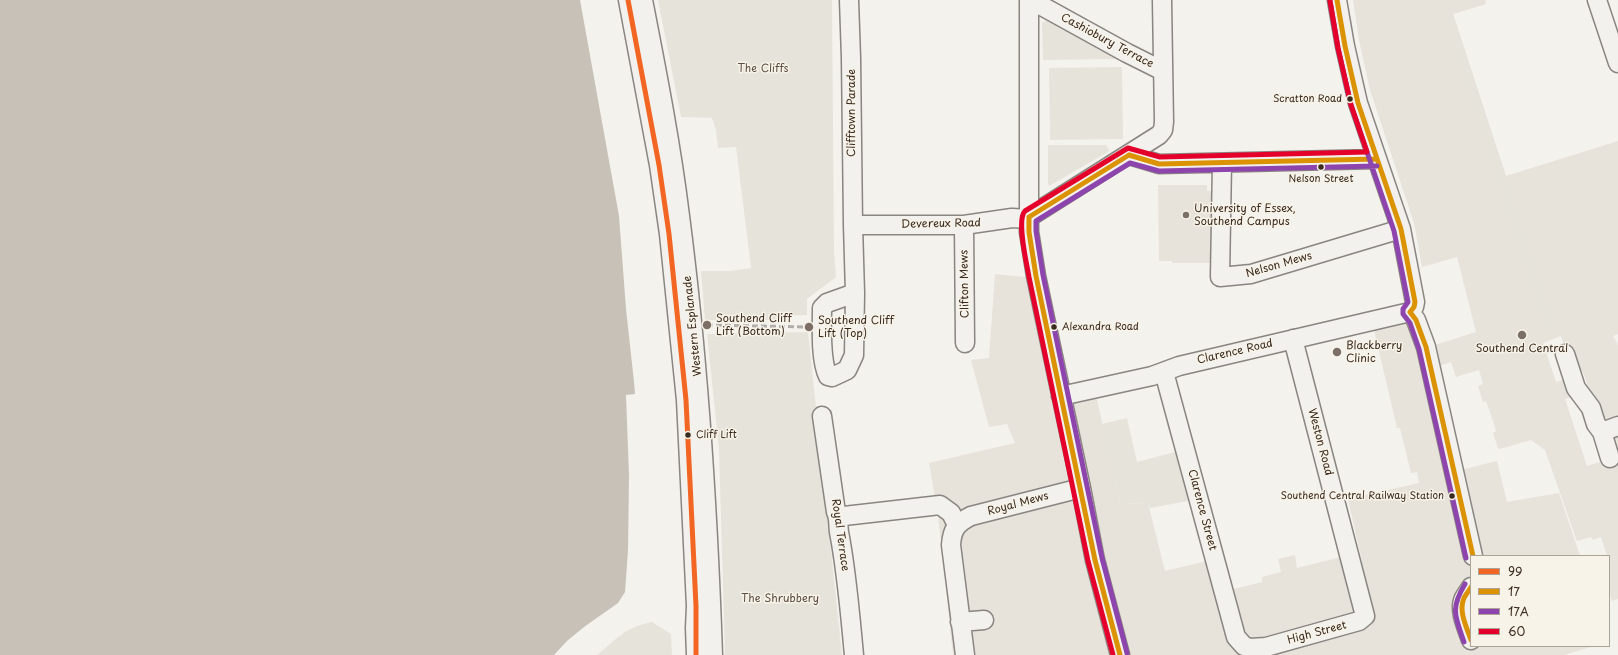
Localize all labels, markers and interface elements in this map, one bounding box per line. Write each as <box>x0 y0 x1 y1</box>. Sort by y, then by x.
street label: Cashiobury Terrace <box>1058 11 1156 71</box>
park label: The Cliffs <box>737 62 789 76</box>
street label: Clifftown Parade <box>845 69 859 157</box>
place label: Scratton Road <box>1273 93 1342 105</box>
marker: Scratton Road <box>1345 94 1355 104</box>
marker: Nelson Street <box>1316 162 1326 172</box>
place label: Nelson Street <box>1288 173 1354 185</box>
place label: University of Essex, Southend Campus <box>1194 202 1296 228</box>
marker: University of Essex, Southend Campus <box>1181 210 1191 220</box>
street label: Devereux Road <box>901 217 981 231</box>
street label: Nelson Mews <box>1244 249 1314 281</box>
street label: Clifton Mews <box>958 250 972 318</box>
street label: Western Esplanade <box>681 275 705 377</box>
place label: Southend Cliff Lift (Bottom) <box>716 312 792 338</box>
place label: Southend Cliff Lift (Top) <box>818 314 894 340</box>
marker: Southend Cliff Lift (Bottom) <box>701 319 713 331</box>
marker: Southend Cliff Lift (Top) <box>803 321 815 333</box>
place label: Alexandra Road <box>1062 321 1139 333</box>
marker: Alexandra Road <box>1049 322 1059 332</box>
marker: Southend Central <box>1516 329 1528 341</box>
street label: Clarence Road <box>1196 337 1274 367</box>
place label: Blackberry Clinic <box>1346 339 1402 365</box>
place label: Southend Central <box>1476 342 1568 356</box>
marker: Blackberry Clinic <box>1331 346 1343 358</box>
street label: Weston Road <box>1305 407 1335 477</box>
place label: Cliff Lift <box>696 429 737 441</box>
marker: Cliff Lift <box>683 430 693 440</box>
street label: Clarence Street <box>1185 468 1219 552</box>
street label: Royal Mews <box>986 490 1050 518</box>
place label: Southend Central Railway Station <box>1281 490 1444 502</box>
marker: Southend Central Railway Station <box>1447 491 1457 501</box>
street label: Royal Terrace <box>828 498 852 572</box>
legend <box>1470 555 1610 647</box>
text: 99 <box>1508 562 1523 580</box>
text: 17 <box>1508 582 1520 600</box>
park label: The Shrubbery <box>741 592 819 606</box>
text: 17A <box>1508 602 1529 620</box>
street label: High Street <box>1286 619 1348 647</box>
text: 60 <box>1508 622 1525 640</box>

